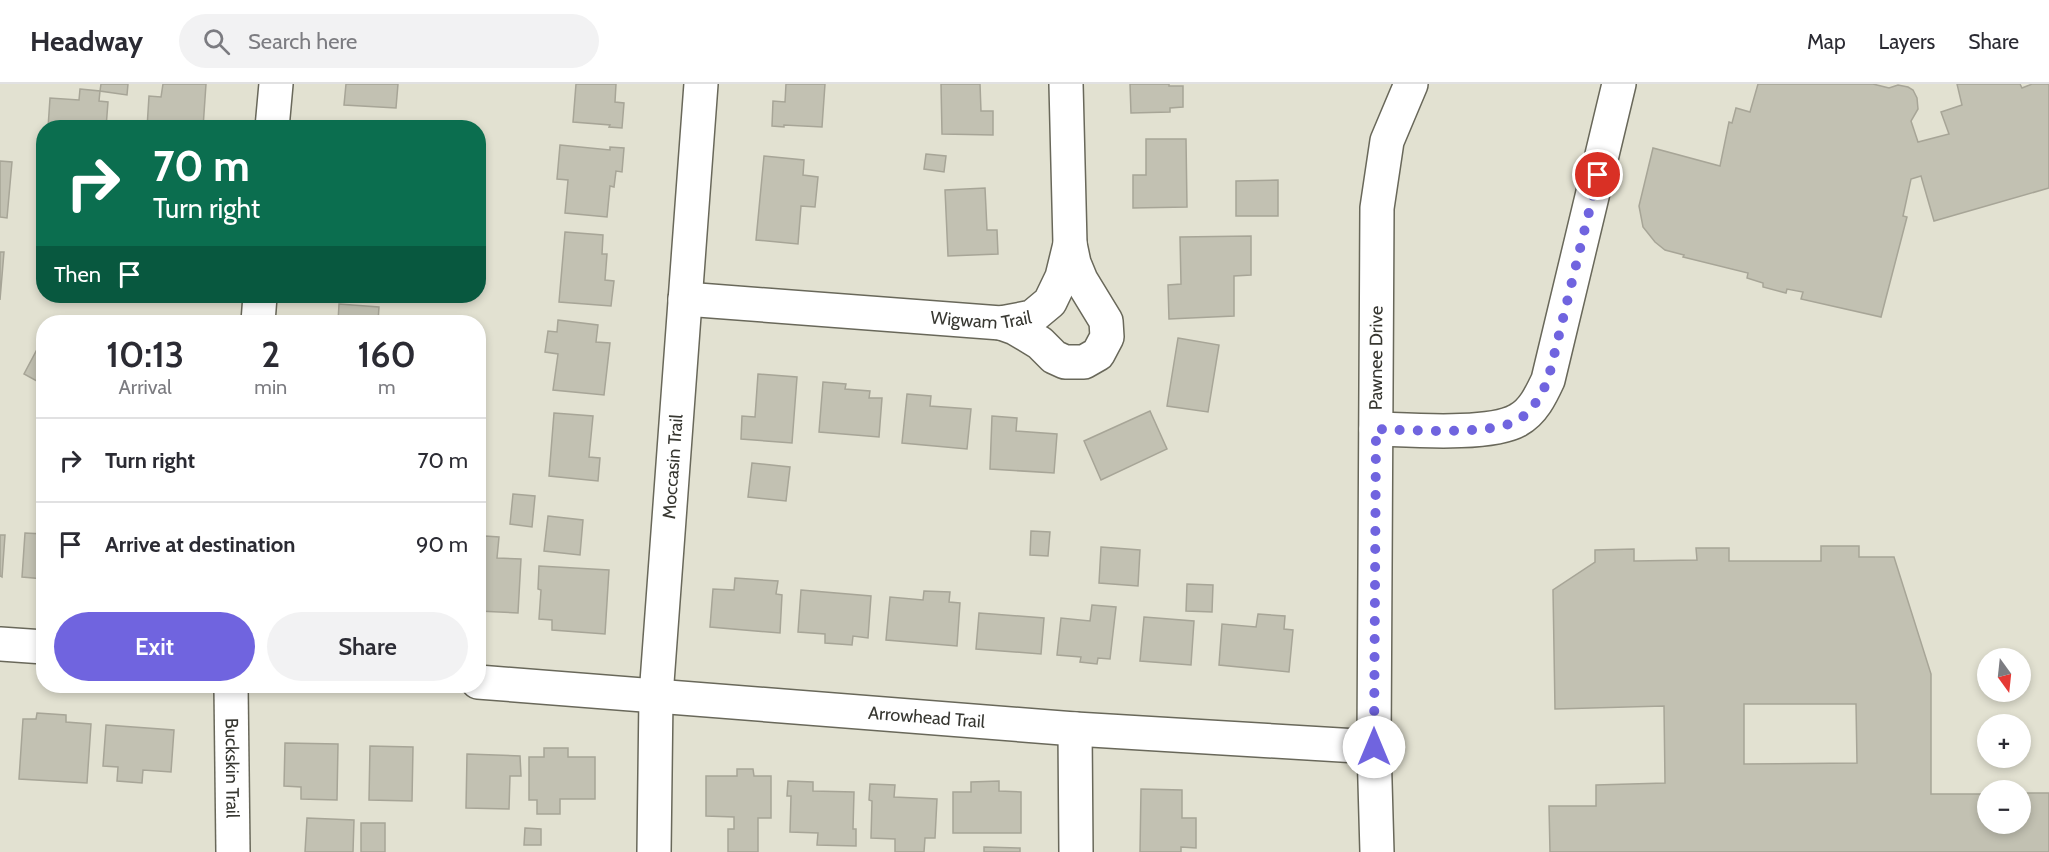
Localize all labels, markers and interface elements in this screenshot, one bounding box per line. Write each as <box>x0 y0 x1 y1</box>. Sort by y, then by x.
search box <box>179 14 599 68</box>
text: Headway <box>30 24 143 58</box>
icon: search <box>200 25 233 58</box>
text: Search here <box>248 28 357 55</box>
text: Map <box>1807 29 1846 54</box>
text: Layers <box>1879 29 1935 54</box>
text: Share <box>1968 29 2019 54</box>
text: 70 m <box>153 140 250 192</box>
icon: right <box>54 144 132 222</box>
pin <box>1572 149 1623 200</box>
icon: arrive <box>1581 158 1614 191</box>
text: Turn right <box>153 192 260 225</box>
icon: arrive <box>113 258 146 291</box>
text: Then <box>54 261 101 288</box>
street label: Wigwam Trail <box>930 306 1034 334</box>
street label: Pawnee Drive <box>1365 306 1387 410</box>
text: 10:13 <box>106 332 184 376</box>
text: 2 <box>261 332 280 376</box>
text: 160 <box>357 332 416 376</box>
text: Arrival <box>119 375 172 399</box>
text: min <box>254 375 287 399</box>
text: m <box>378 375 395 399</box>
street label: Moccasin Trail <box>658 413 688 520</box>
icon: right <box>54 444 87 477</box>
text: Turn right <box>105 447 195 474</box>
text: 70 m <box>418 447 468 474</box>
icon: arrive <box>54 528 87 561</box>
text: Arrive at destination <box>105 531 295 558</box>
text: 90 m <box>416 531 468 558</box>
button: Exit <box>54 612 255 681</box>
button: Share <box>267 612 468 681</box>
north arrow <box>1977 648 2031 702</box>
map controls <box>1977 648 2031 834</box>
street label: Arrowhead Trail <box>867 702 987 733</box>
button: + <box>1977 714 2031 768</box>
position arrow <box>1342 715 1406 779</box>
street label: Buckskin Trail <box>220 718 244 819</box>
button: − <box>1977 780 2031 834</box>

